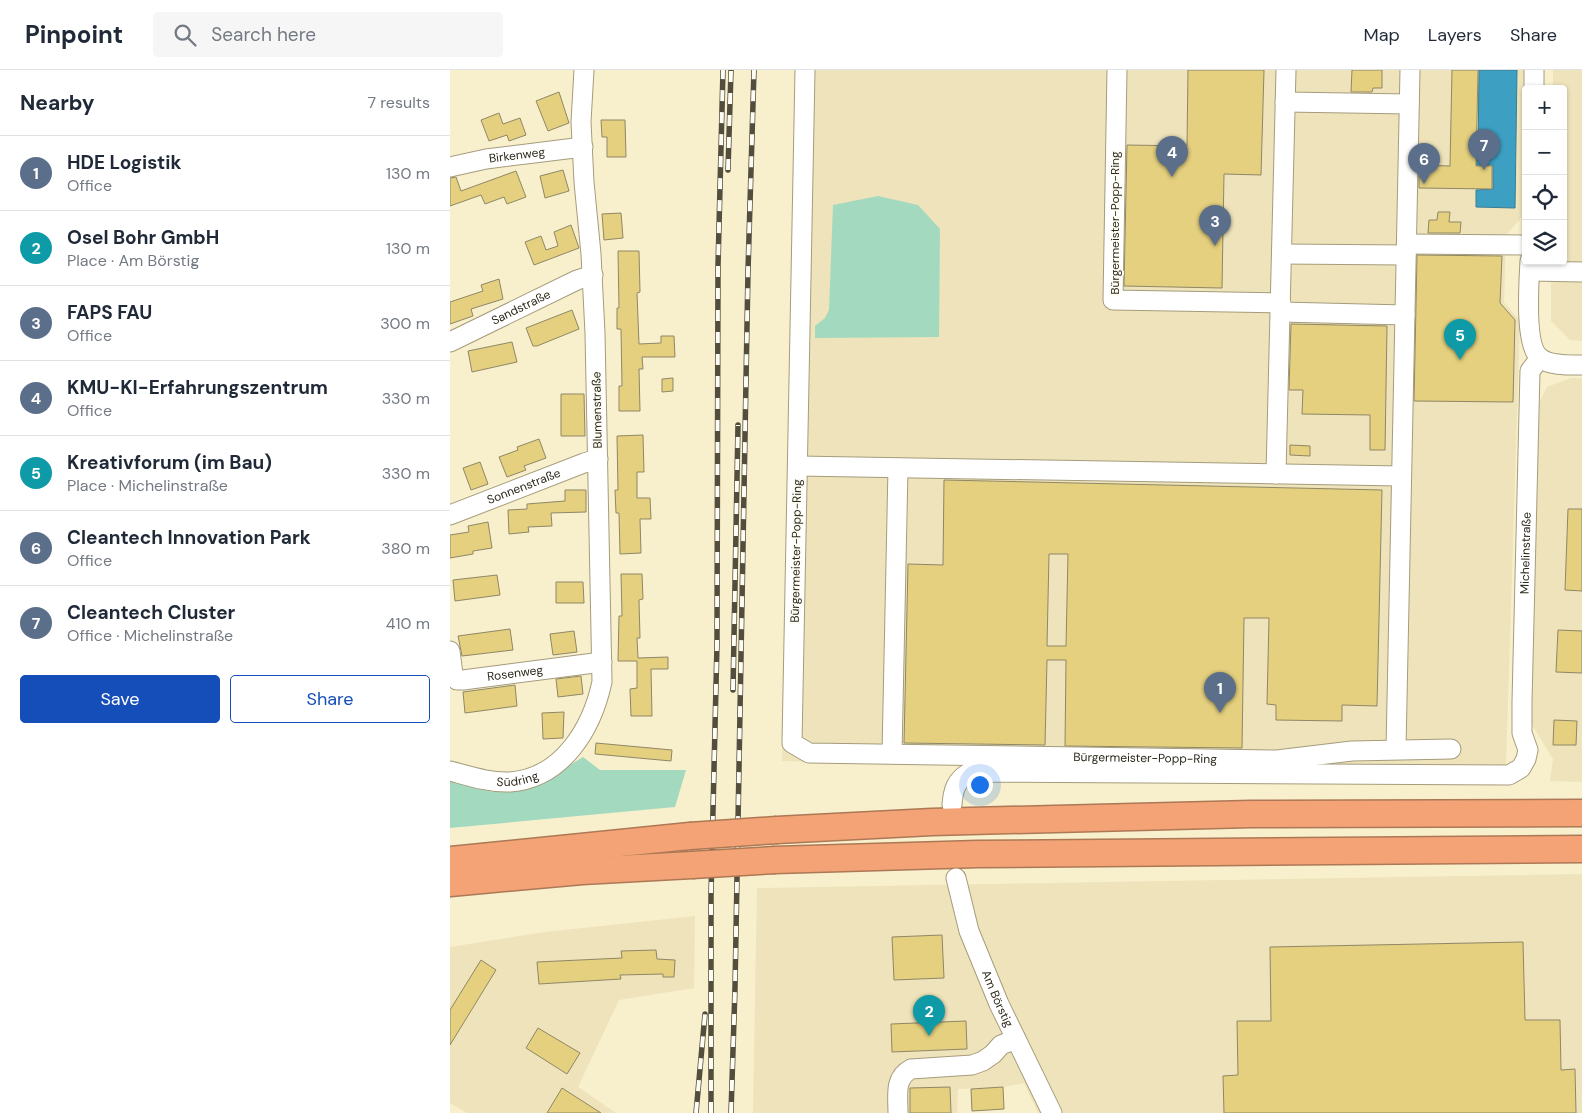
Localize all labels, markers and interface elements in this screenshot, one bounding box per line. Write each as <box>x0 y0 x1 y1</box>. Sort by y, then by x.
search box <box>153 12 503 57</box>
text: Pinpoint <box>25 19 123 50</box>
icon: search <box>171 21 199 49</box>
text: Search here <box>211 22 316 47</box>
text: Map <box>1364 23 1400 47</box>
text: Layers <box>1428 23 1482 47</box>
text: Share <box>1510 23 1557 47</box>
map controls <box>1522 85 1567 265</box>
button: + <box>1522 85 1567 130</box>
text: Nearby <box>20 89 94 117</box>
text: 7 results <box>367 92 430 113</box>
pin: 7 <box>1468 129 1500 170</box>
button: − <box>1522 130 1567 175</box>
pin: 4 <box>1156 136 1188 177</box>
pin: 6 <box>1408 143 1440 184</box>
street label: Birkenweg <box>488 144 546 167</box>
text: HDE Logistik <box>67 150 181 175</box>
street label: Bürgermeister-Popp-Ring <box>1107 151 1123 295</box>
text: 1 <box>33 163 39 184</box>
text: 130 m <box>386 163 430 184</box>
text: Office <box>67 175 112 196</box>
button: locate <box>1522 175 1567 220</box>
pin: 3 <box>1199 205 1231 246</box>
button: layers <box>1522 220 1567 265</box>
text: Osel Bohr GmbH <box>67 225 219 250</box>
text: 2 <box>31 238 41 259</box>
text: 130 m <box>386 238 430 259</box>
text: Place · Am Börstig <box>67 250 199 271</box>
street label: Sandstraße <box>489 286 553 329</box>
text: FAPS FAU <box>67 300 152 325</box>
text: 3 <box>31 313 41 334</box>
text: 300 m <box>380 313 430 334</box>
pin: 5 <box>1444 319 1476 360</box>
text: Office <box>67 325 112 346</box>
street label: Blumenstraße <box>588 371 606 449</box>
text: KMU-KI-Erfahrungszentrum <box>67 375 328 400</box>
text: 4 <box>31 388 41 409</box>
text: 330 m <box>382 388 430 409</box>
text: Office <box>67 400 112 421</box>
text: Kreativforum (im Bau) <box>67 450 272 475</box>
text: 5 <box>31 463 41 484</box>
text: 330 m <box>382 463 430 484</box>
street label: Sonnenstraße <box>485 465 563 508</box>
text: Place · Michelinstraße <box>67 475 228 496</box>
street label: Bürgermeister-Popp-Ring <box>787 479 805 623</box>
street label: Michelinstraße <box>1517 512 1535 594</box>
text: Cleantech Innovation Park <box>67 525 311 550</box>
text: 6 <box>31 538 41 559</box>
text: 380 m <box>381 538 430 559</box>
text: Office <box>67 550 112 571</box>
text: Cleantech Cluster <box>67 600 235 625</box>
text: 7 <box>32 613 40 634</box>
text: 410 m <box>386 613 430 634</box>
text: Office · Michelinstraße <box>67 625 233 646</box>
street label: Rosenweg <box>486 662 544 685</box>
pin: 1 <box>1204 672 1236 713</box>
button: Save <box>20 675 220 723</box>
button: Share <box>230 675 430 723</box>
street label: Bürgermeister-Popp-Ring <box>1073 749 1217 767</box>
street label: Südring <box>496 767 541 790</box>
your location <box>967 772 993 798</box>
street label: Am Börstig <box>978 968 1017 1030</box>
pin: 2 <box>913 995 945 1036</box>

